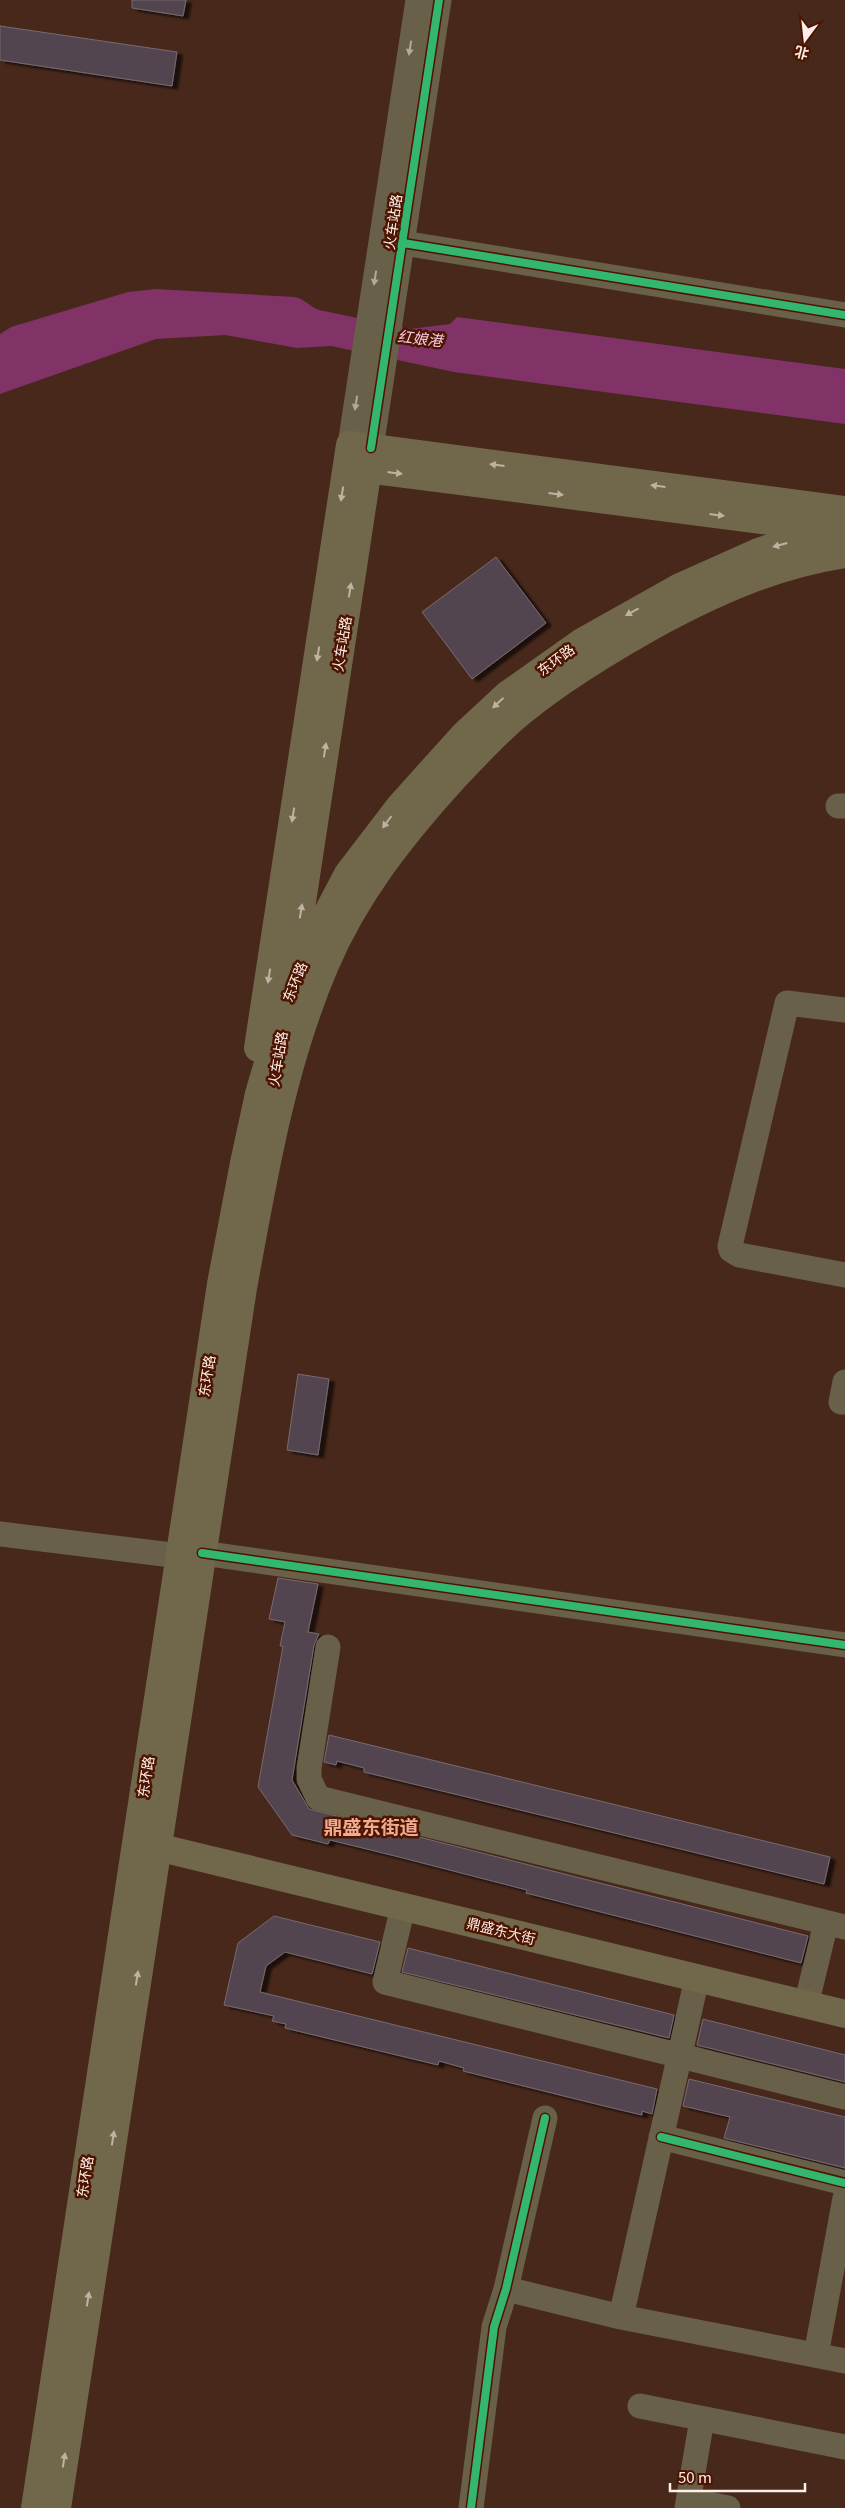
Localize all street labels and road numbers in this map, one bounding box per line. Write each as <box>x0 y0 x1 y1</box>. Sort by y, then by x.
street label: 火车站路 <box>378 193 406 251</box>
street label: 火车站路 <box>327 615 355 673</box>
street label: 东环路 <box>533 639 578 680</box>
street label: 东环路 <box>277 958 311 1005</box>
street label: 火车站路 <box>263 1030 291 1088</box>
street label: 东环路 <box>193 1354 219 1398</box>
street label: 东环路 <box>132 1755 158 1799</box>
street label: 鼎盛东大街 <box>465 1912 538 1948</box>
street label: 东环路 <box>71 2155 97 2199</box>

